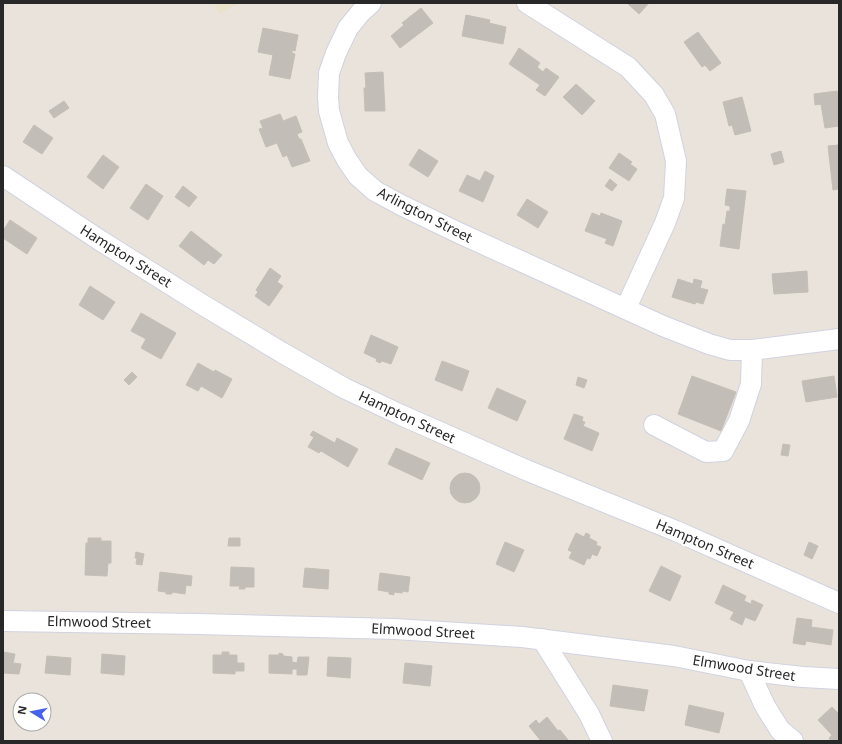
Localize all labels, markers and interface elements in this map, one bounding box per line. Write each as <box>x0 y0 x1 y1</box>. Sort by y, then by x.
street label: Arlington Street <box>375 182 476 247</box>
street label: Hampton Street <box>77 220 176 291</box>
street label: Hampton Street <box>356 386 459 447</box>
street label: Hampton Street <box>653 514 757 573</box>
street label: Elmwood Street <box>47 611 151 632</box>
street label: Elmwood Street <box>371 618 475 643</box>
street label: Elmwood Street <box>691 650 797 685</box>
north arrow <box>12 692 52 732</box>
text: N <box>13 704 30 716</box>

